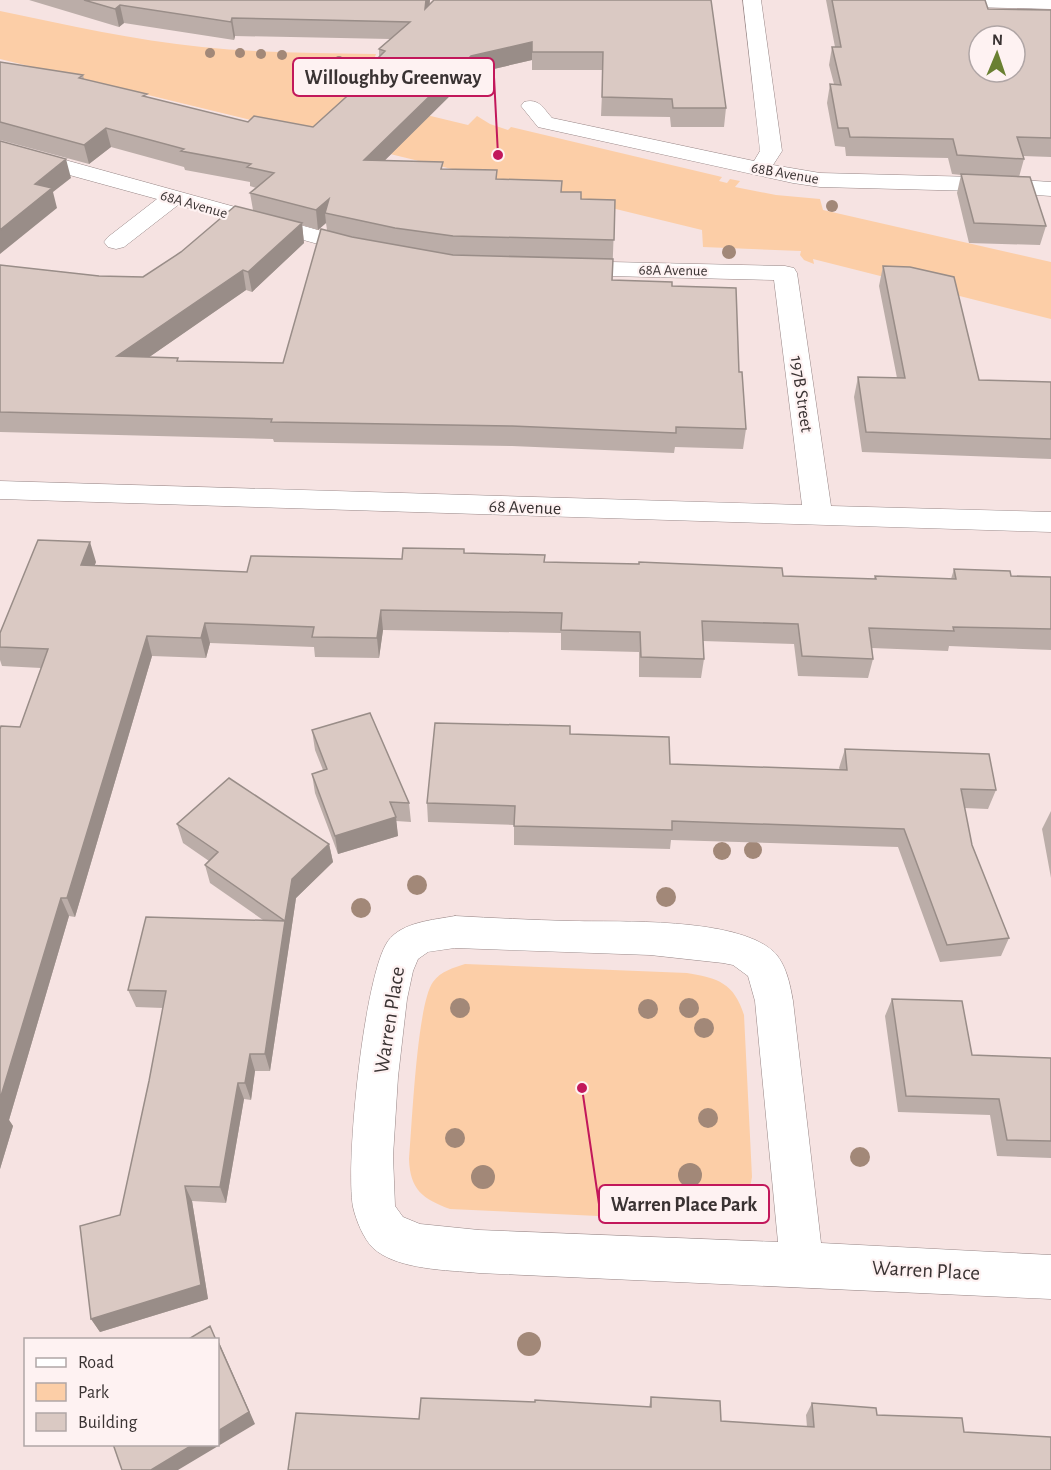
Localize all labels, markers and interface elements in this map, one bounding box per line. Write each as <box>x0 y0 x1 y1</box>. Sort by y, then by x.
north arrow <box>967 24 1027 84</box>
text: N <box>992 32 1003 48</box>
callout: Willoughby Greenway <box>293 58 494 96</box>
text: Willoughby Greenway <box>305 68 481 88</box>
street label: 68B Avenue <box>750 160 820 187</box>
street label: 68A Avenue <box>159 188 229 221</box>
street label: 68A Avenue <box>638 262 708 279</box>
street label: 197B Street <box>787 355 815 434</box>
street label: 68 Avenue <box>488 498 561 518</box>
street label: Warren Place <box>371 965 408 1075</box>
callout: Warren Place Park <box>599 1185 769 1223</box>
text: Warren Place Park <box>611 1195 757 1215</box>
street label: Warren Place <box>871 1257 981 1284</box>
legend <box>24 1338 219 1446</box>
text: Road <box>78 1354 114 1372</box>
text: Park <box>78 1384 110 1402</box>
text: Building <box>78 1414 138 1432</box>

